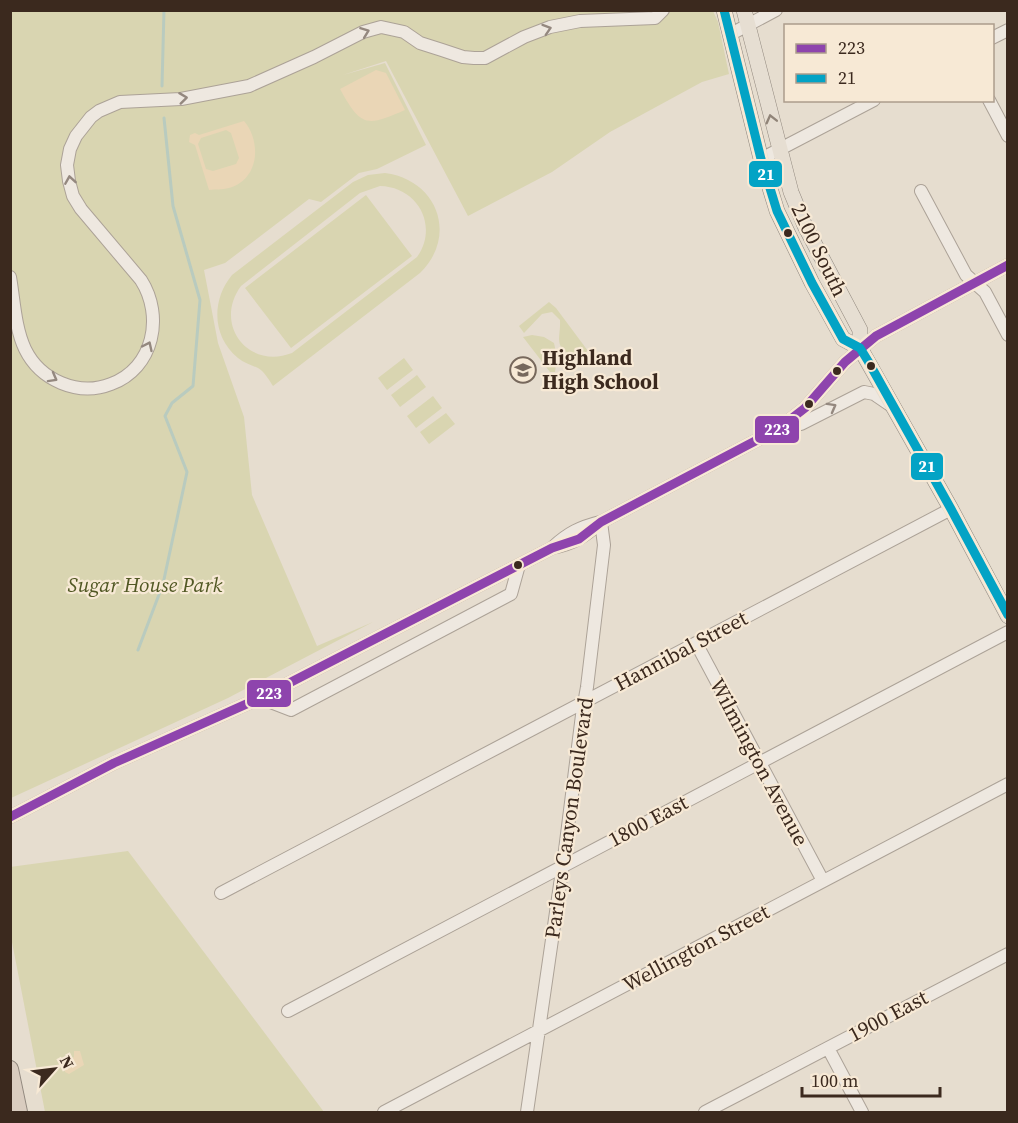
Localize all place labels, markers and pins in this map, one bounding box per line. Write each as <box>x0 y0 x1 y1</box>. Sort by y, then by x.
unlabelled marker <box>782 227 794 239</box>
place label: Highland High School <box>542 343 659 396</box>
school or university icon: Highland High School <box>508 355 538 385</box>
unlabelled marker <box>865 360 877 372</box>
unlabelled marker <box>831 365 843 377</box>
unlabelled marker <box>803 398 815 410</box>
unlabelled marker <box>512 559 524 571</box>

